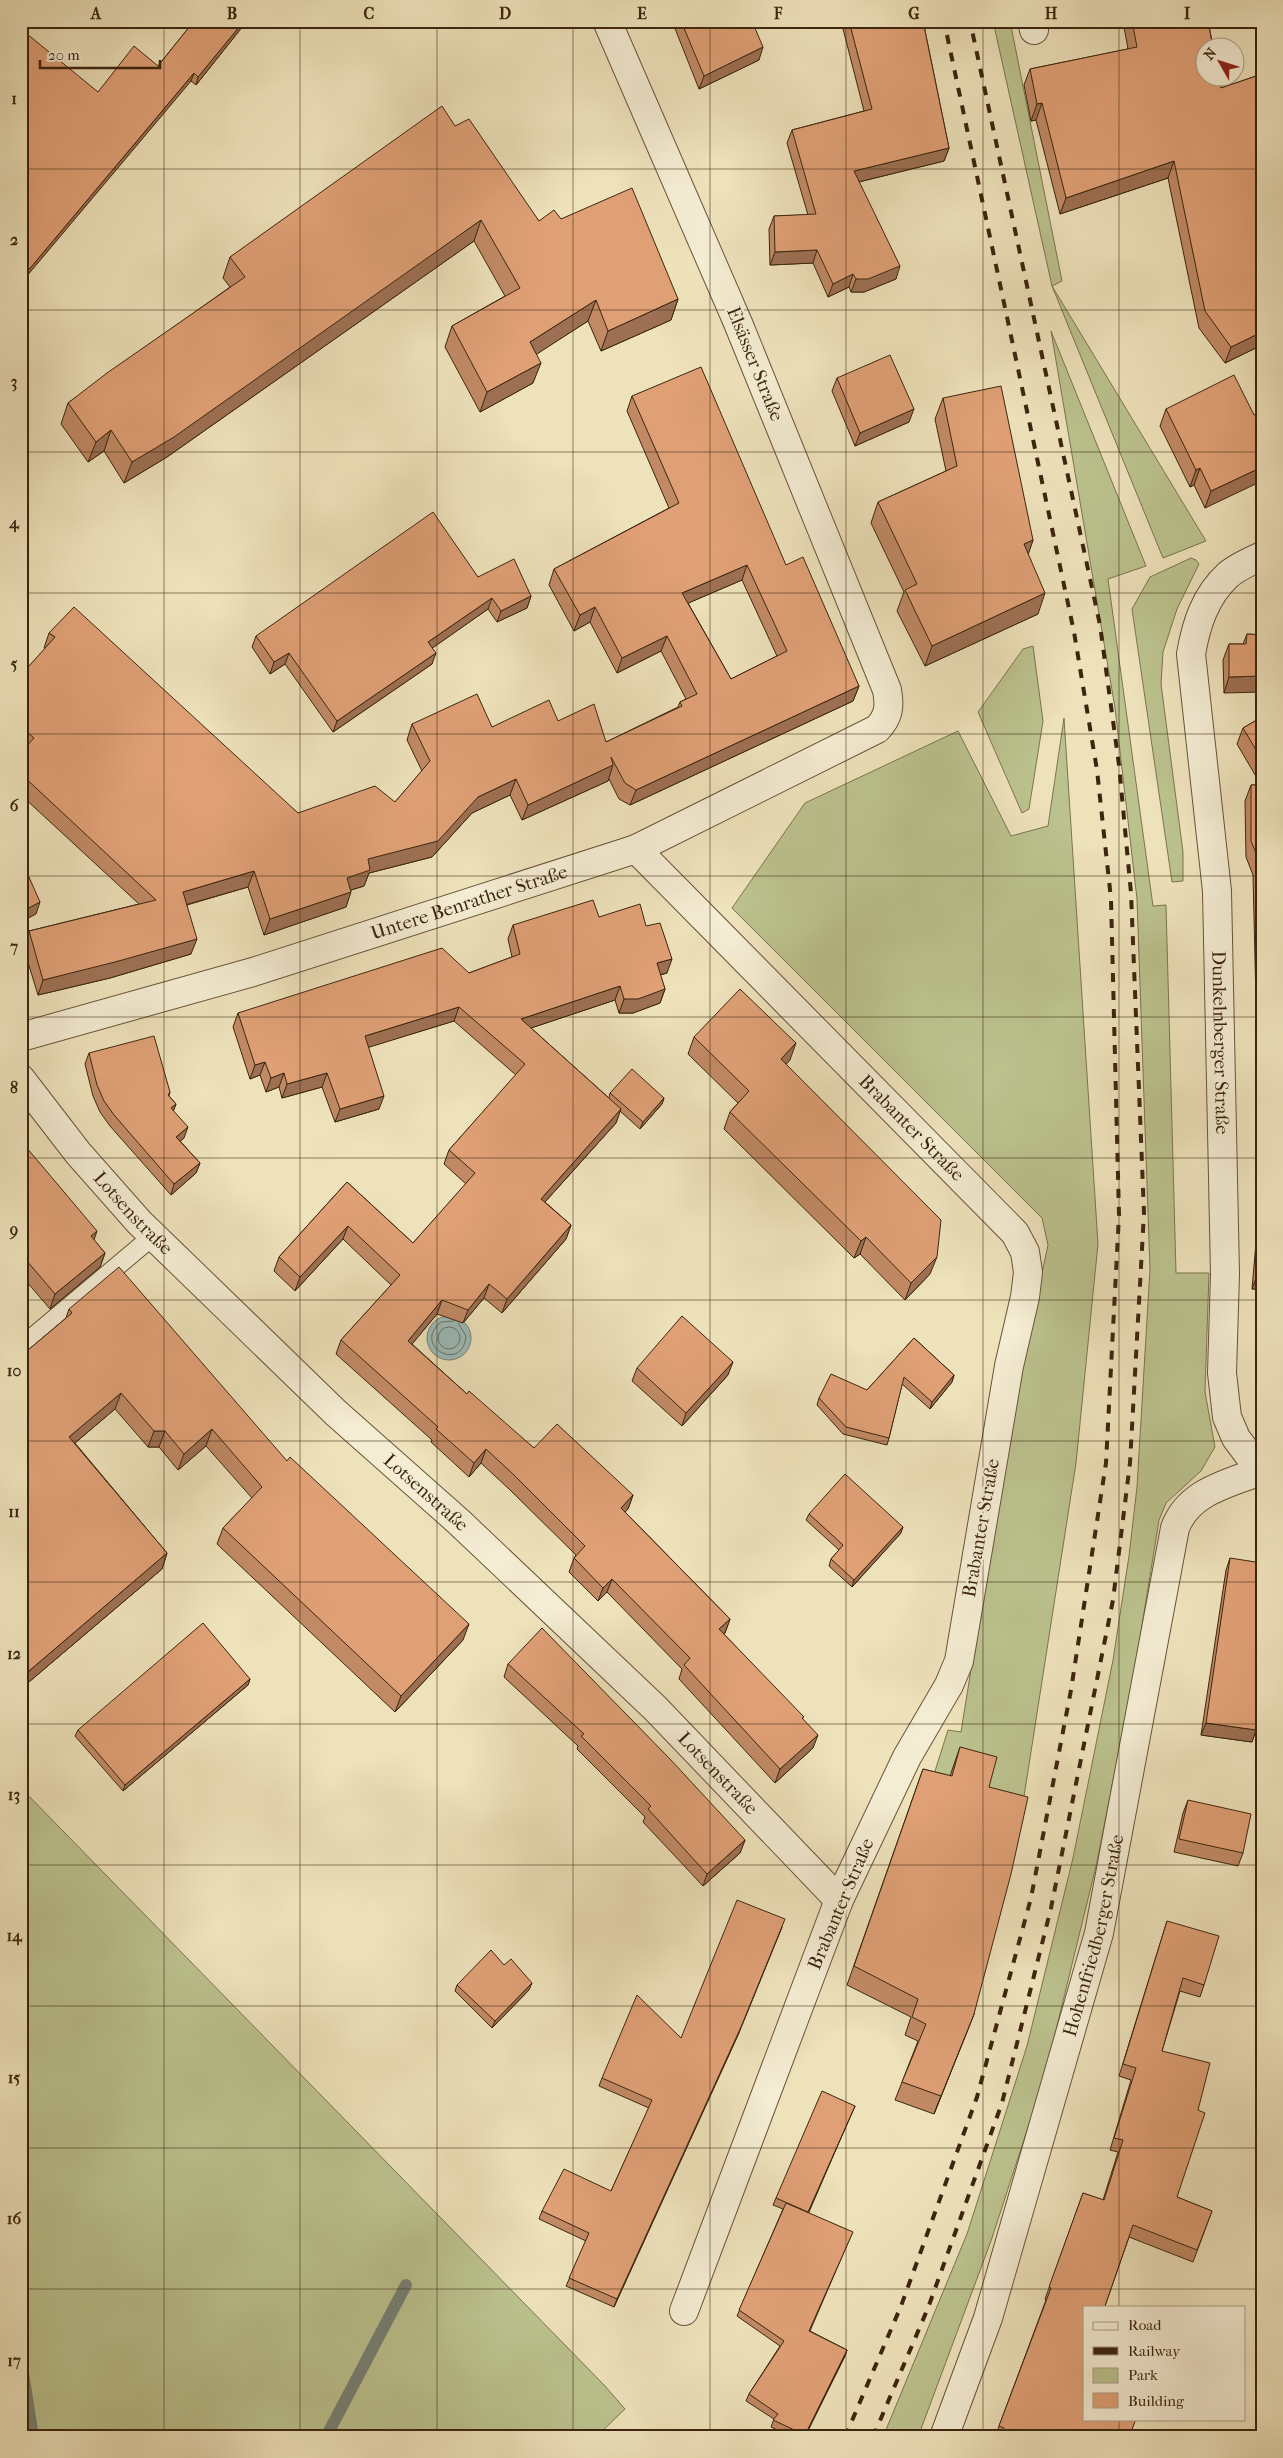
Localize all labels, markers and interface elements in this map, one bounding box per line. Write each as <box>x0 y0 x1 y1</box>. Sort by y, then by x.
text: A <box>90 4 102 23</box>
text: B <box>227 4 237 23</box>
text: C <box>364 4 375 23</box>
text: D <box>499 4 511 23</box>
text: E <box>637 4 647 23</box>
text: F <box>773 4 783 23</box>
text: G <box>908 4 920 23</box>
text: H <box>1045 4 1058 23</box>
text: I <box>1184 4 1191 23</box>
scale bar <box>40 38 160 70</box>
north arrow <box>1196 38 1246 88</box>
text: N <box>1200 44 1220 64</box>
text: 20 m <box>48 46 80 64</box>
text: 1 <box>11 89 17 108</box>
text: 2 <box>10 230 18 249</box>
street label: Elsässer Straße <box>722 304 788 424</box>
text: 3 <box>11 372 17 392</box>
text: 4 <box>8 513 20 533</box>
text: 5 <box>11 654 18 673</box>
text: 6 <box>10 796 19 815</box>
street label: Untere Benrather Straße <box>368 861 570 944</box>
text: 7 <box>9 937 18 956</box>
street label: Dunkelnberger Straße <box>1207 950 1233 1135</box>
street label: Brabanter Straße <box>854 1070 969 1186</box>
text: 8 <box>10 1078 18 1097</box>
street label: Lotsenstraße <box>89 1167 177 1259</box>
text: 9 <box>9 1220 18 1240</box>
text: 10 <box>7 1361 21 1380</box>
street label: Lotsenstraße <box>379 1449 473 1536</box>
street label: Brabanter Straße <box>958 1457 1004 1599</box>
text: 11 <box>8 1502 20 1521</box>
text: 12 <box>7 1644 21 1663</box>
street label: Lotsenstraße <box>673 1728 762 1819</box>
text: 13 <box>8 1785 20 1805</box>
street label: Hohenfriedberger Straße <box>1059 1833 1128 2039</box>
street label: Brabanter Straße <box>803 1835 879 1973</box>
text: 14 <box>6 1926 23 1946</box>
text: 15 <box>8 2068 20 2087</box>
text: 16 <box>7 2209 21 2228</box>
legend <box>1083 2306 1246 2420</box>
text: Road <box>1128 2316 1162 2334</box>
text: Railway <box>1128 2342 1181 2360</box>
text: 17 <box>7 2351 21 2370</box>
text: Park <box>1128 2366 1158 2384</box>
text: Building <box>1128 2392 1185 2410</box>

